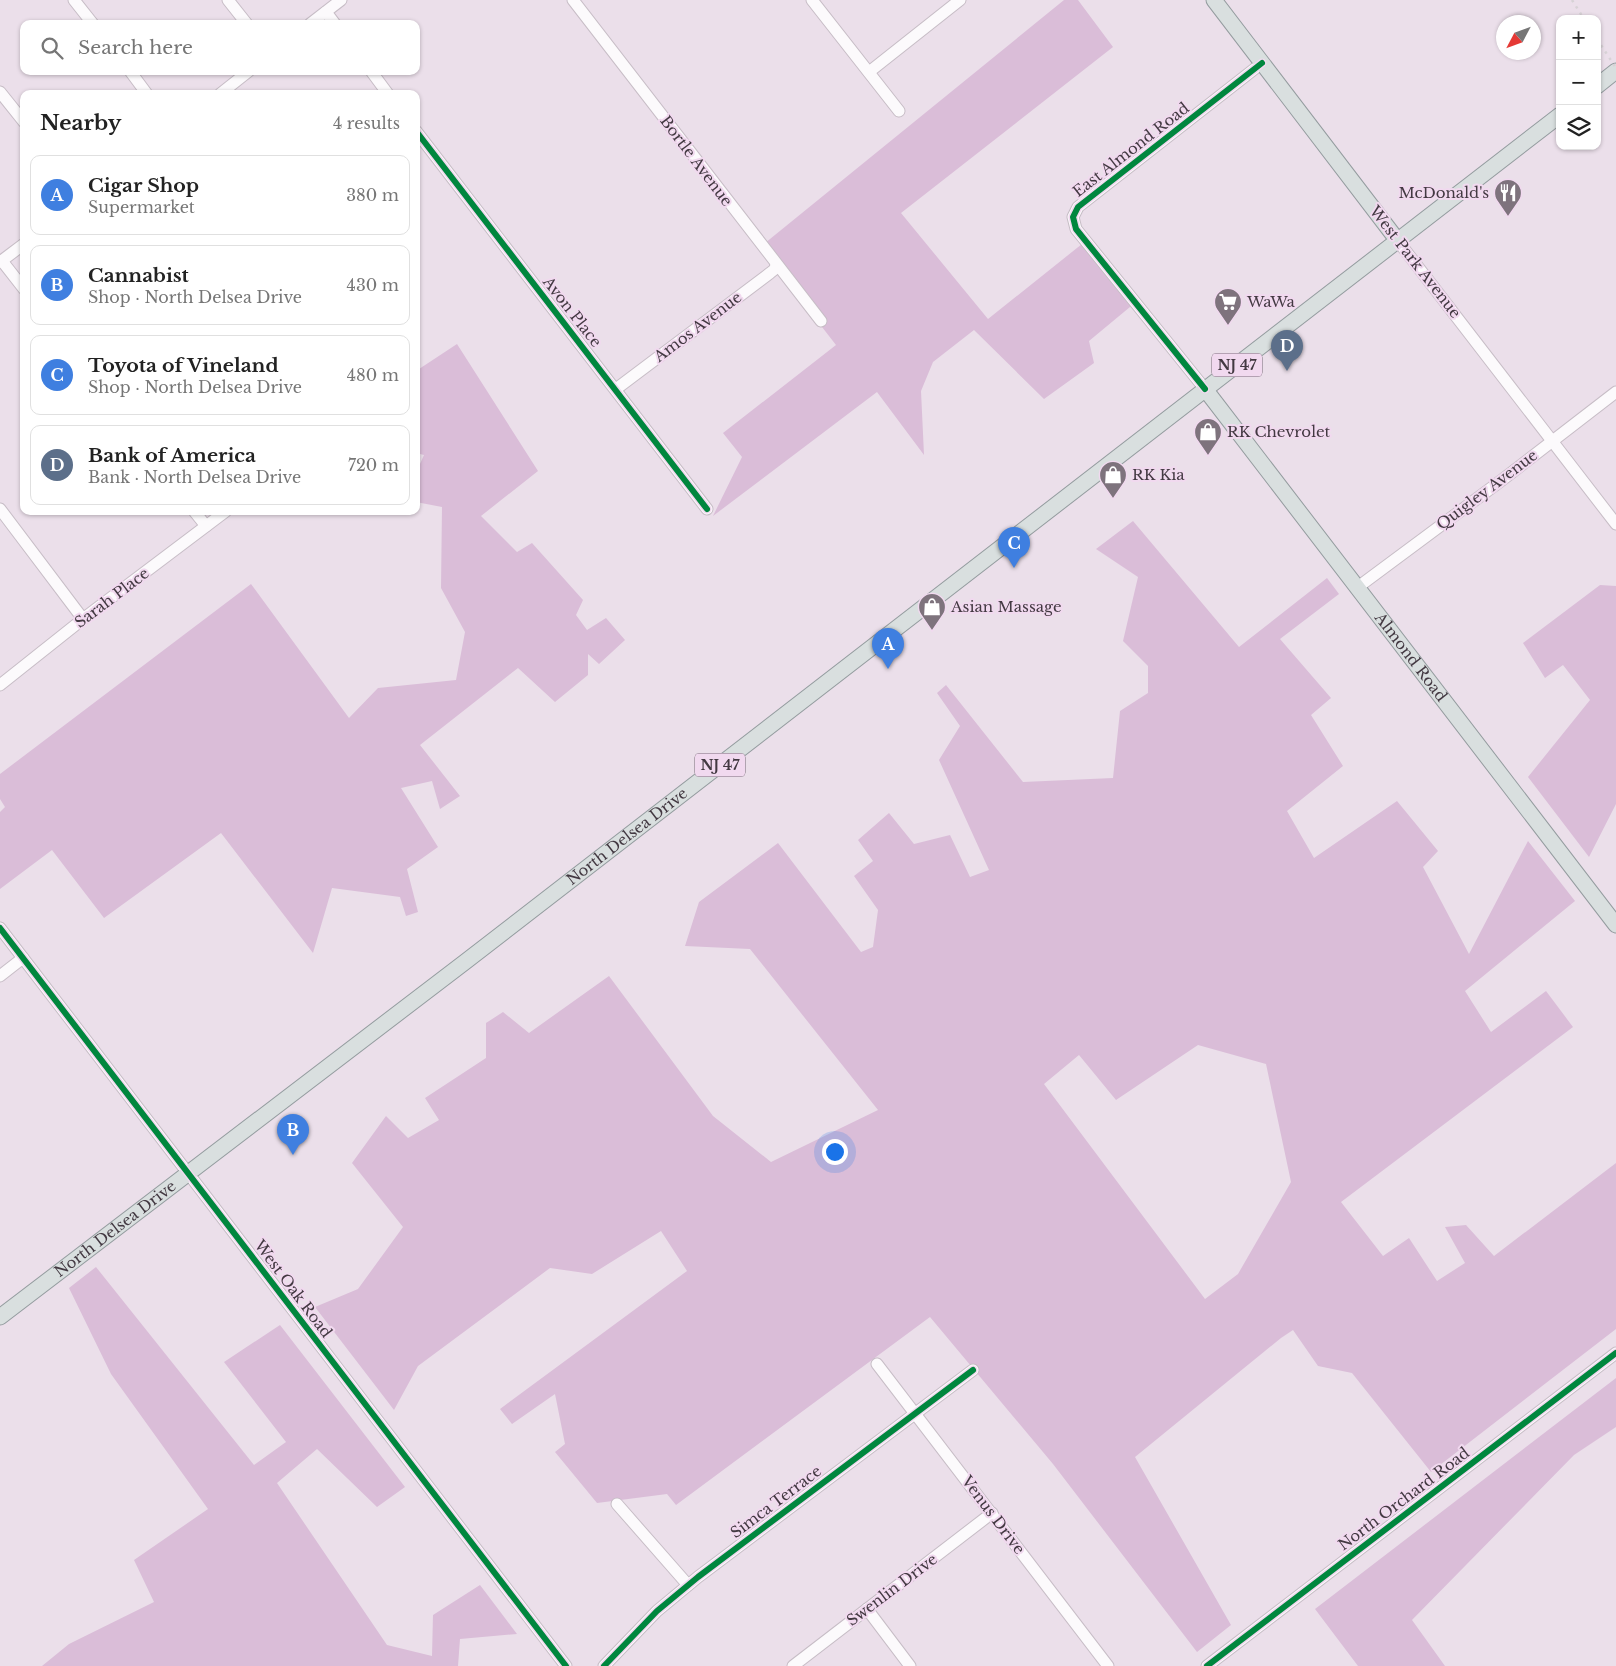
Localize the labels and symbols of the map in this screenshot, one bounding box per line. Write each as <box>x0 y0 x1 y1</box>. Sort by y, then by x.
north arrow <box>1496 15 1541 60</box>
street label: East Almond Road <box>1069 98 1193 201</box>
street label: Bortle Avenue <box>656 112 737 210</box>
restaurant icon: McDonald's <box>1493 178 1523 217</box>
place label: McDonald's <box>1398 183 1489 202</box>
street label: West Park Avenue <box>1365 201 1465 322</box>
street label: Avon Place <box>538 272 606 351</box>
street label: Amos Avenue <box>649 287 745 366</box>
supermarket icon: WaWa <box>1213 287 1243 326</box>
place label: WaWa <box>1246 292 1296 311</box>
pin: D <box>1271 330 1303 371</box>
road number: NJ 47 <box>1212 354 1262 376</box>
shop icon: RK Chevrolet <box>1193 417 1223 456</box>
place label: RK Chevrolet <box>1227 422 1331 441</box>
street label: Quigley Avenue <box>1432 445 1541 534</box>
shop icon: RK Kia <box>1098 460 1128 499</box>
place label: RK Kia <box>1132 465 1185 484</box>
pin: C <box>998 527 1030 568</box>
street label: Sarah Place <box>71 563 153 632</box>
shop icon: Asian Massage <box>917 592 947 631</box>
place label: Asian Massage <box>950 597 1062 616</box>
street label: Almond Road <box>1370 608 1451 705</box>
pin: A <box>872 628 904 669</box>
road number: NJ 47 <box>695 754 745 776</box>
street label: North Delsea Drive <box>563 783 691 889</box>
pin: B <box>277 1114 309 1155</box>
your location <box>822 1139 848 1165</box>
street label: North Delsea Drive <box>50 1176 180 1281</box>
street label: West Oak Road <box>250 1235 336 1341</box>
street label: North Orchard Road <box>1334 1443 1473 1554</box>
street label: Simca Terrace <box>726 1461 825 1542</box>
street label: Venus Drive <box>957 1471 1029 1558</box>
street label: Swenlin Drive <box>843 1549 941 1630</box>

